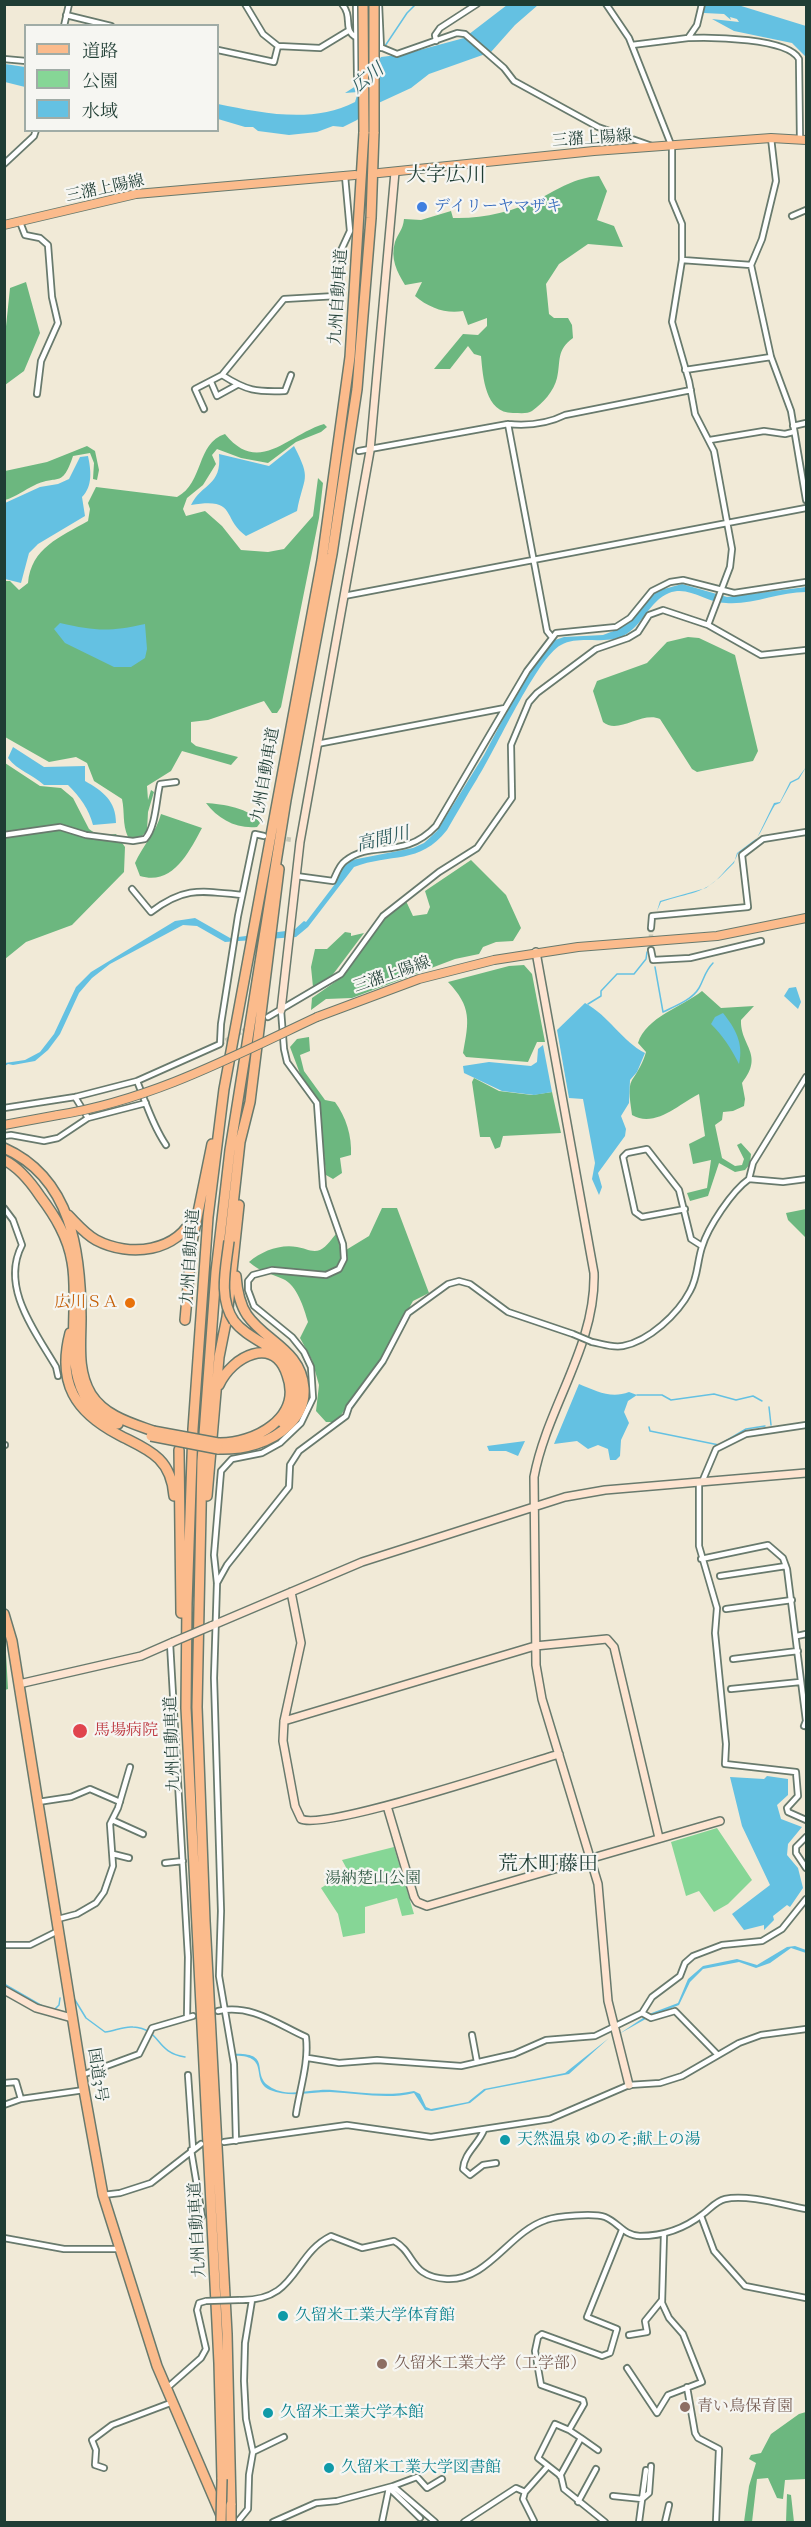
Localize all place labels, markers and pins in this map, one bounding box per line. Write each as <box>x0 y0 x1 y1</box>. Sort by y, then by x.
place label: デイリーヤマザキ <box>434 197 562 217</box>
marker: デイリーヤマザキ <box>415 200 429 214</box>
place label: 広川ＳＡ <box>54 1293 118 1313</box>
marker: 広川ＳＡ <box>123 1296 137 1310</box>
place label: 馬場病院 <box>94 1721 158 1741</box>
marker: 馬場病院 <box>71 1722 89 1740</box>
place label: 天然温泉 ゆのそ;献上の湯 <box>517 2130 701 2150</box>
marker: 天然温泉 ゆのそ;献上の湯 <box>498 2133 512 2147</box>
place label: 久留米工業大学体育館 <box>295 2306 455 2326</box>
marker: 久留米工業大学体育館 <box>276 2309 290 2323</box>
place label: 久留米工業大学（工学部） <box>394 2354 586 2374</box>
marker: 久留米工業大学（工学部） <box>375 2357 389 2371</box>
place label: 青い鳥保育園 <box>697 2397 793 2417</box>
marker: 青い鳥保育園 <box>678 2400 692 2414</box>
place label: 久留米工業大学本館 <box>280 2403 424 2423</box>
marker: 久留米工業大学本館 <box>261 2406 275 2420</box>
place label: 久留米工業大学図書館 <box>341 2458 501 2478</box>
marker: 久留米工業大学図書館 <box>322 2461 336 2475</box>

